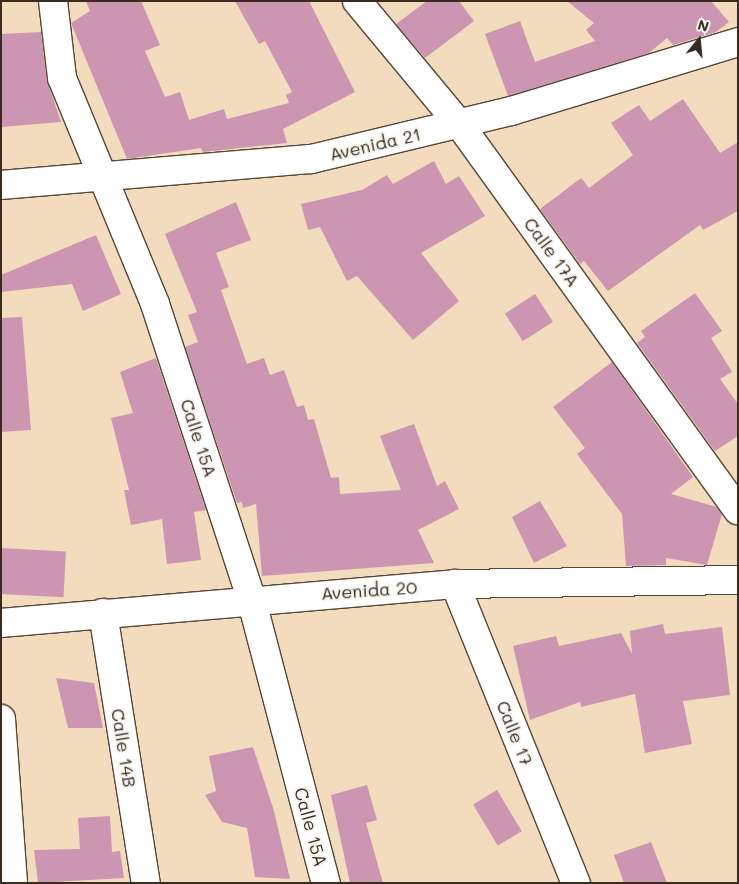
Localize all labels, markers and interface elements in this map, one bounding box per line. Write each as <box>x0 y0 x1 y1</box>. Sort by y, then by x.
north arrow <box>674 15 724 65</box>
text: N <box>696 15 711 36</box>
street label: Avenida 21 <box>327 123 423 165</box>
street label: Calle 17A <box>520 213 584 291</box>
street label: Calle 15A <box>176 396 222 480</box>
street label: Avenida 20 <box>320 576 418 604</box>
street label: Calle 17 <box>492 697 538 769</box>
street label: Calle 14B <box>107 707 141 789</box>
street label: Calle 15A <box>290 785 332 869</box>

